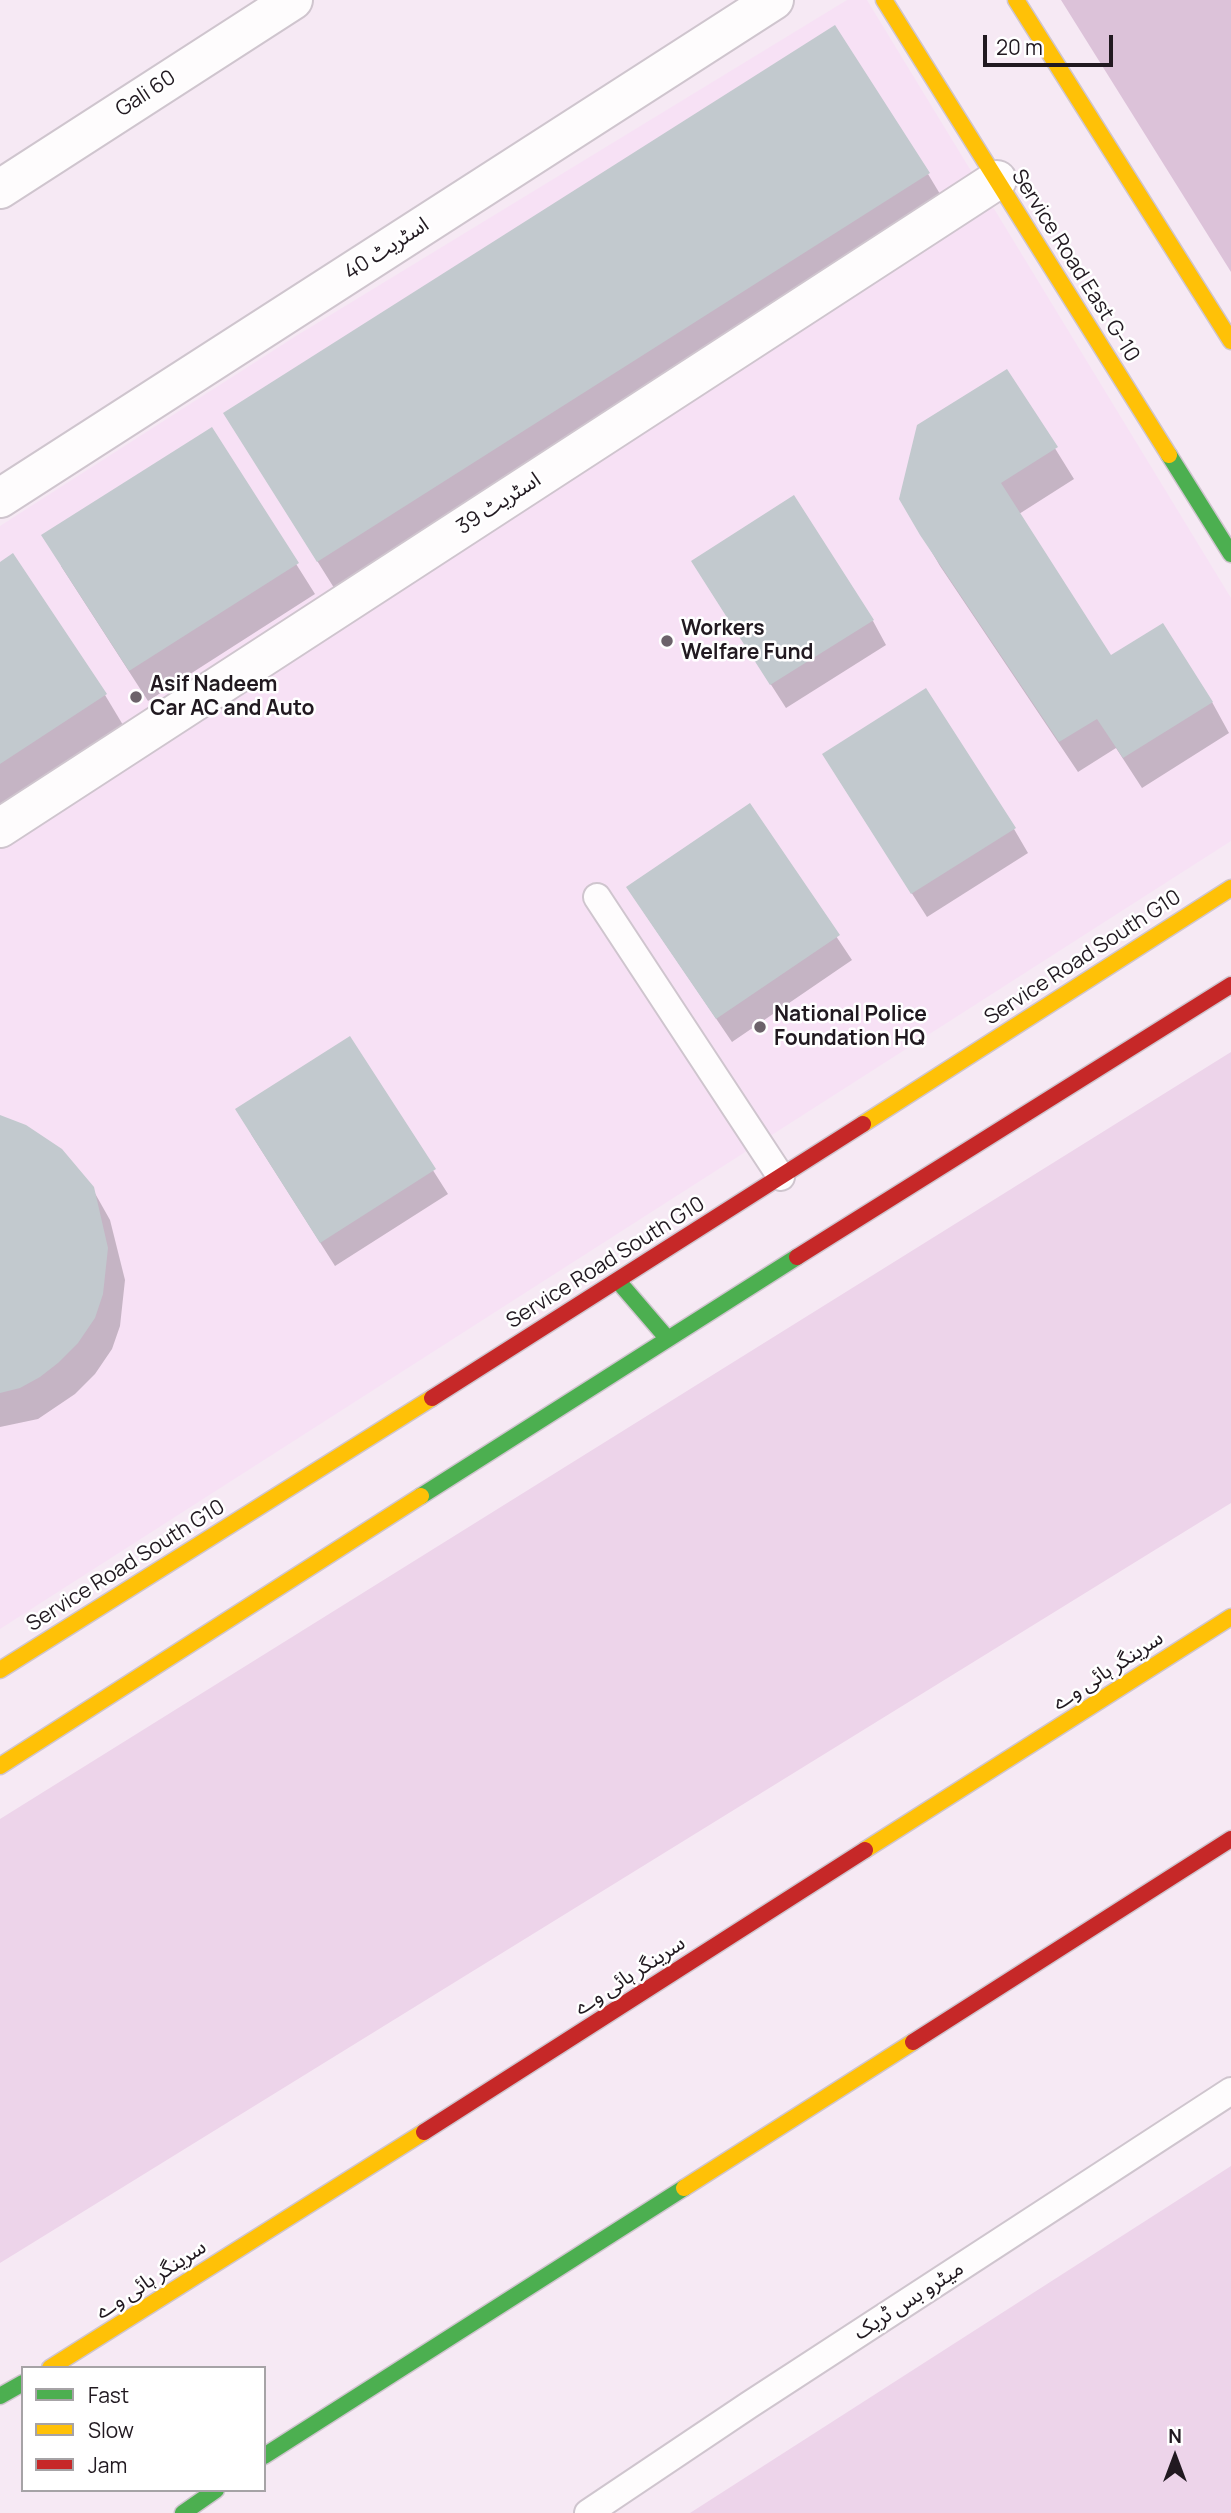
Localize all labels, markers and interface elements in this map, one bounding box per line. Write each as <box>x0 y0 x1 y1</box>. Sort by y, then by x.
scale bar <box>986 21 1116 65</box>
text: 20 m <box>996 33 1043 61</box>
street label: Gali 60 <box>111 65 181 123</box>
street label: Service Road East G-10 <box>1005 165 1145 367</box>
street label: اسٹریٹ 40 <box>340 212 434 286</box>
street label: اسٹریٹ 39 <box>452 468 546 540</box>
place label: Workers Welfare Fund <box>681 616 814 666</box>
marker: Workers Welfare Fund <box>659 633 675 649</box>
place label: Asif Nadeem Car AC and Auto <box>150 672 314 722</box>
marker: Asif Nadeem Car AC and Auto <box>128 689 144 705</box>
street label: Service Road South G10 <box>980 885 1186 1031</box>
place label: National Police Foundation HQ <box>774 1002 927 1052</box>
marker: National Police Foundation HQ <box>752 1019 768 1035</box>
street label: Service Road South G10 <box>502 1192 710 1334</box>
street label: Service Road South G10 <box>22 1495 230 1637</box>
street label: سرینگر ہائی وے <box>1048 1626 1168 1716</box>
street label: سرینگر ہائی وے <box>570 1931 690 2021</box>
street label: سرینگر ہائی وے <box>91 2235 211 2325</box>
street label: میٹرو بس ٹریک <box>849 2256 969 2346</box>
legend <box>21 2366 266 2492</box>
text: Fast <box>88 2381 129 2409</box>
text: Slow <box>88 2416 134 2444</box>
north arrow <box>1140 2422 1210 2492</box>
text: N <box>1168 2423 1182 2449</box>
text: Jam <box>88 2451 127 2479</box>

